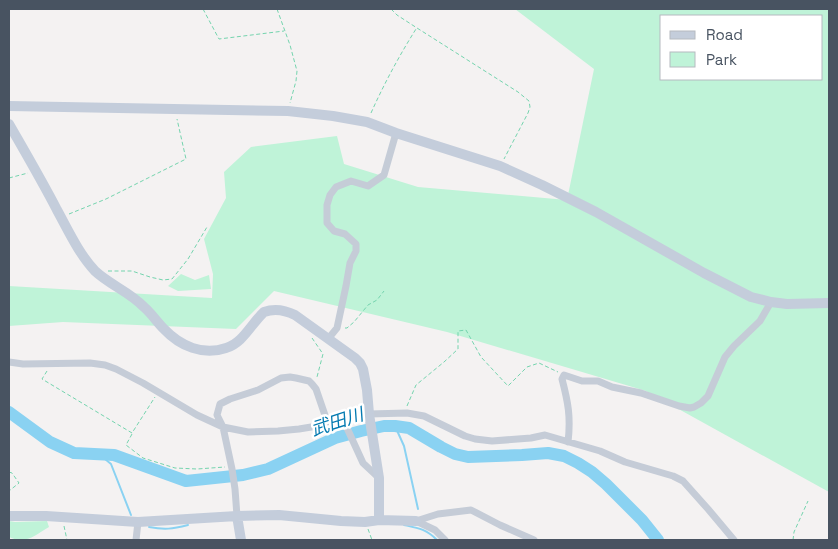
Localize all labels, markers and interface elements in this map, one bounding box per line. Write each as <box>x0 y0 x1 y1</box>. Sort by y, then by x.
legend <box>660 15 823 80</box>
text: Road <box>706 25 743 44</box>
text: Park <box>706 50 737 69</box>
water label: 武田川 <box>308 402 368 441</box>

